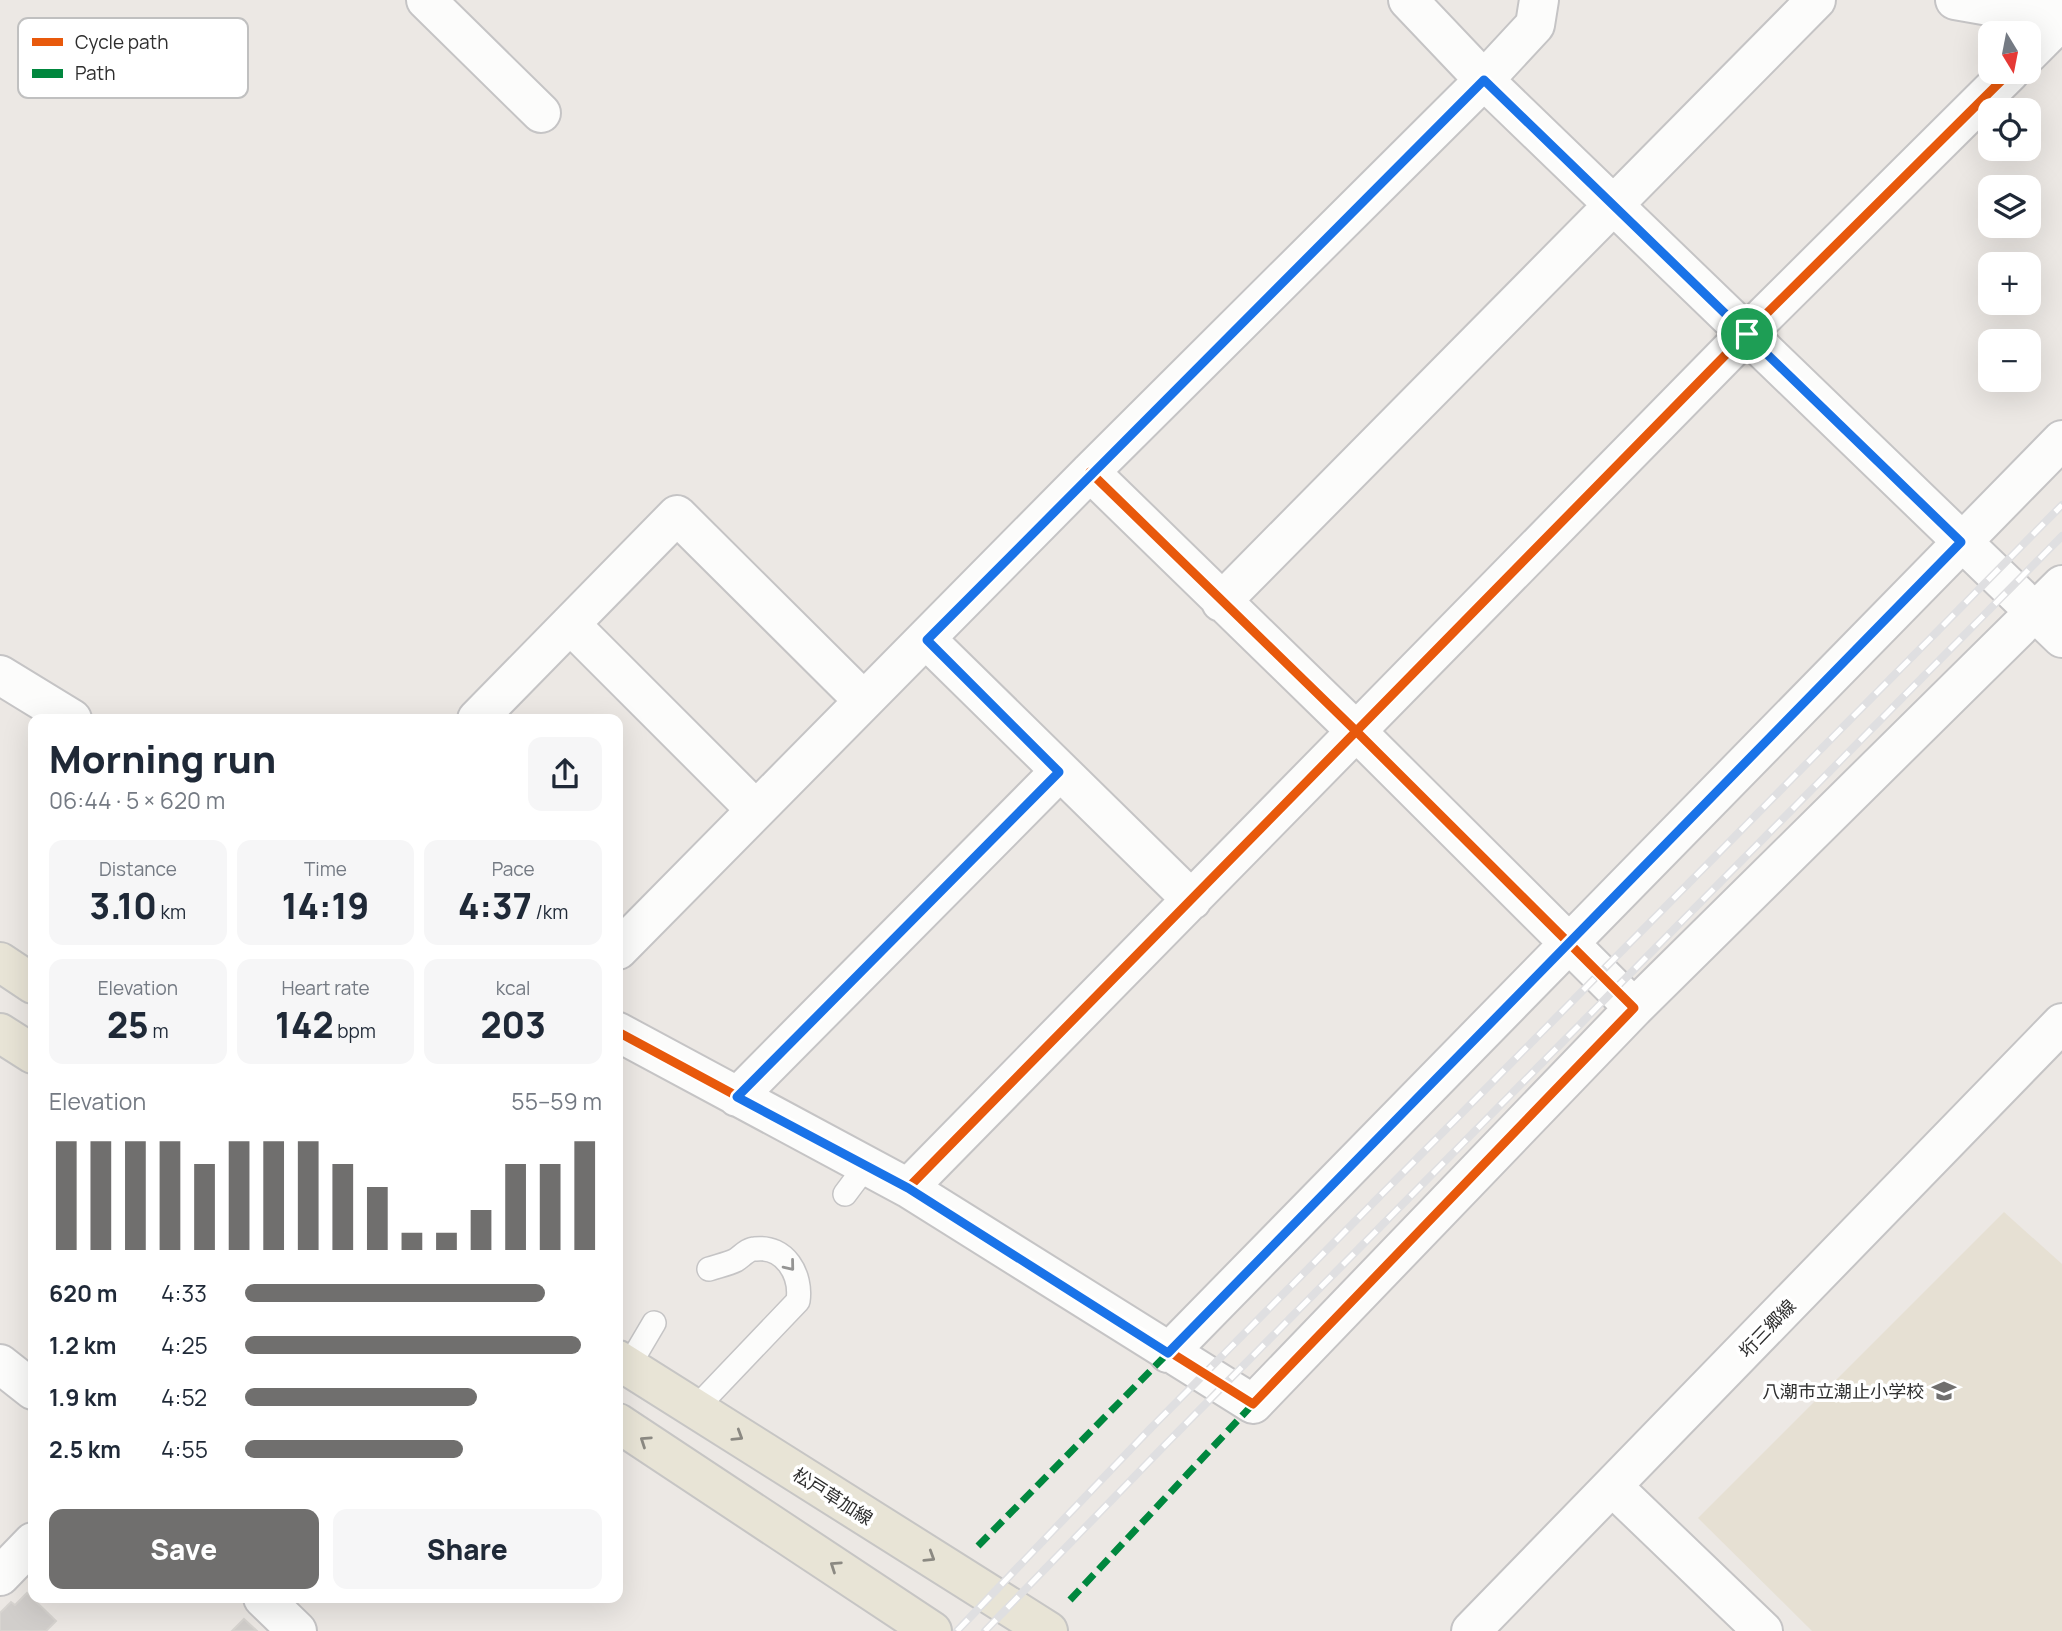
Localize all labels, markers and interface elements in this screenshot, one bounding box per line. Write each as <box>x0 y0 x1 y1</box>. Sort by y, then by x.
legend <box>18 18 248 98</box>
north arrow <box>1978 21 2040 84</box>
map controls <box>1978 21 2041 392</box>
text: Cycle path <box>75 29 169 55</box>
text: Path <box>75 60 115 86</box>
button: locate <box>1978 98 2041 161</box>
button: layers <box>1978 175 2041 238</box>
button: + <box>1978 252 2041 315</box>
pin <box>1717 304 1777 364</box>
icon: arrive <box>1728 315 1766 353</box>
button: − <box>1978 329 2041 392</box>
text: Morning run <box>49 732 276 784</box>
button: share <box>528 737 602 811</box>
text: 06:44 · 5 × 620 m <box>49 784 225 816</box>
text: Distance <box>99 856 177 882</box>
text: Time <box>304 856 347 882</box>
text: Pace <box>492 856 535 882</box>
text: 3.10 <box>90 882 157 930</box>
text: 14:19 <box>282 882 369 930</box>
text: 4:37 <box>458 882 532 930</box>
text: km <box>157 899 186 925</box>
text: /km <box>532 899 568 925</box>
text: Elevation <box>98 975 178 1001</box>
text: Heart rate <box>281 975 370 1001</box>
text: kcal <box>496 975 531 1001</box>
text: 25 <box>107 1001 149 1049</box>
text: 142 <box>275 1001 334 1049</box>
text: 203 <box>480 1001 546 1049</box>
text: m <box>149 1018 169 1044</box>
text: bpm <box>334 1018 376 1044</box>
text: Elevation <box>49 1085 146 1117</box>
text: 55–59 m <box>511 1085 602 1117</box>
one-way arrow <box>781 1258 794 1271</box>
text: 620 m <box>49 1277 117 1309</box>
text: 4:33 <box>161 1277 207 1309</box>
street label: 垳三郷線 <box>1733 1294 1801 1362</box>
text: 1.2 km <box>49 1329 116 1361</box>
text: 4:25 <box>161 1329 208 1361</box>
school or university icon: 八潮市立潮止小学校 <box>1930 1377 1958 1405</box>
place label: 八潮市立潮止小学校 <box>1762 1379 1924 1403</box>
text: 1.9 km <box>49 1381 117 1413</box>
text: 4:52 <box>161 1381 207 1413</box>
one-way arrow <box>730 1427 743 1440</box>
text: 2.5 km <box>49 1433 121 1465</box>
text: 4:55 <box>161 1433 208 1465</box>
one-way arrow <box>640 1436 653 1449</box>
street label: 松戸草加線 <box>788 1462 878 1530</box>
button: Save <box>49 1509 319 1589</box>
button: Share <box>333 1509 602 1589</box>
one-way arrow <box>922 1549 935 1562</box>
one-way arrow <box>829 1561 842 1574</box>

